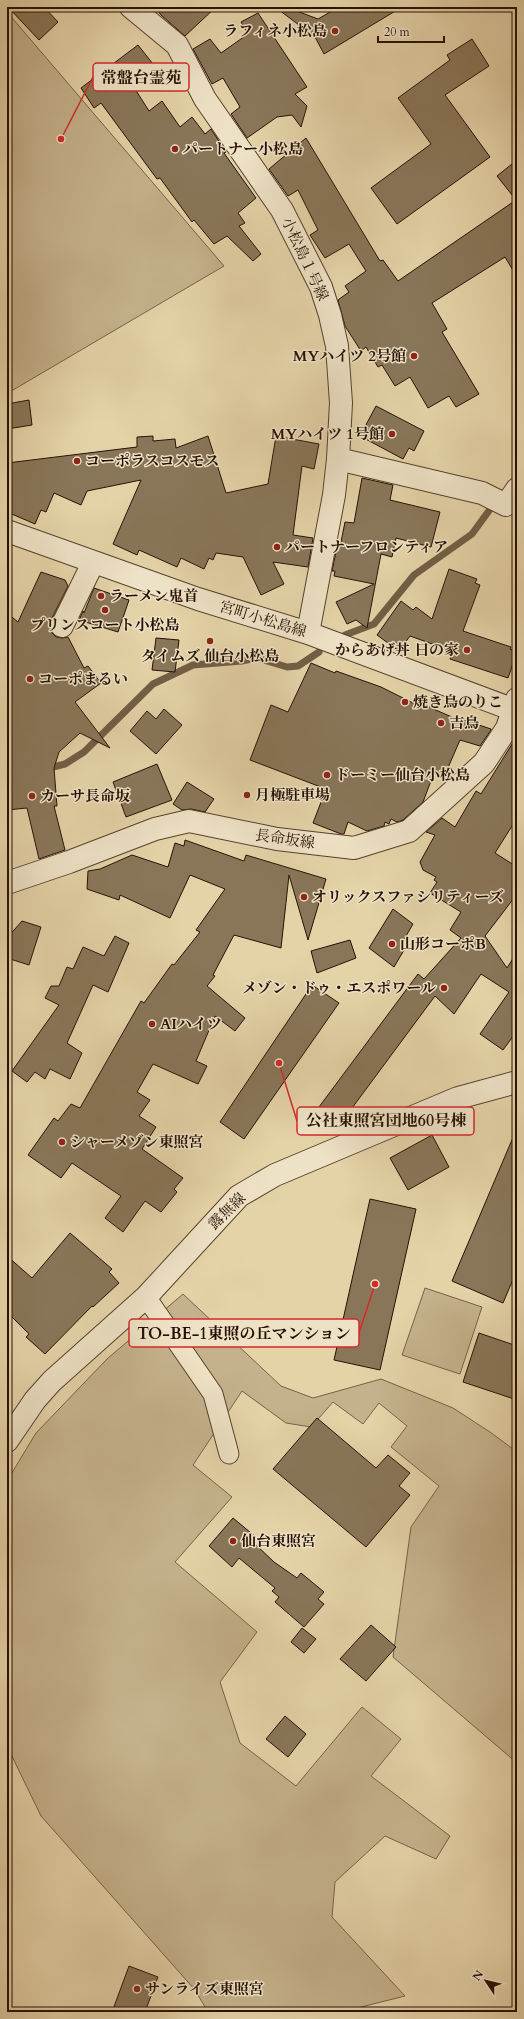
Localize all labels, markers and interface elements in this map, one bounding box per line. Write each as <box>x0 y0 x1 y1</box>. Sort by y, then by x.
scale bar <box>378 18 444 44</box>
place label: ラフィネ小松島 <box>223 21 327 41</box>
text: 20 m <box>384 24 411 40</box>
marker: ラフィネ小松島 <box>330 26 340 36</box>
callout: 常盤台霊苑 <box>93 63 189 91</box>
text: 常盤台霊苑 <box>101 67 182 89</box>
place label: パートナー小松島 <box>183 139 303 159</box>
marker: パートナー小松島 <box>170 144 180 154</box>
street label: 小松島１号線 <box>277 214 333 304</box>
place label: MYハイツ 2号館 <box>293 346 406 366</box>
marker: MYハイツ 2号館 <box>409 351 419 361</box>
place label: MYハイツ 1号館 <box>271 424 384 444</box>
marker: MYハイツ 1号館 <box>387 429 397 439</box>
place label: コーポラスコスモス <box>85 451 220 471</box>
marker: コーポラスコスモス <box>72 456 82 466</box>
place label: パートナーフロンティア <box>285 537 448 557</box>
marker: パートナーフロンティア <box>272 542 282 552</box>
place label: ラーメン鬼首 <box>109 586 198 606</box>
marker: ラーメン鬼首 <box>96 591 106 601</box>
street label: 宮町小松島線 <box>217 596 309 642</box>
marker: プリンスコート小松島 <box>100 605 110 615</box>
place label: プリンスコート小松島 <box>31 615 179 635</box>
marker: タイムズ 仙台小松島 <box>205 636 215 646</box>
place label: からあげ丼 日の家 <box>335 640 459 660</box>
marker: からあげ丼 日の家 <box>462 645 472 655</box>
place label: タイムズ 仙台小松島 <box>141 646 279 666</box>
place label: コーポまるい <box>38 669 128 689</box>
marker: コーポまるい <box>25 674 35 684</box>
place label: 焼き鳥のりこ <box>413 692 503 712</box>
marker: 焼き鳥のりこ <box>400 697 410 707</box>
place label: 吉鳥 <box>449 713 479 733</box>
marker: 吉鳥 <box>436 718 446 728</box>
place label: ドーミー仙台小松島 <box>335 765 470 785</box>
marker: ドーミー仙台小松島 <box>322 770 332 780</box>
place label: 月極駐車場 <box>255 785 330 805</box>
place label: カーサ長命坂 <box>40 786 130 806</box>
marker: 月極駐車場 <box>242 790 252 800</box>
marker: カーサ長命坂 <box>27 791 37 801</box>
street label: 長命坂線 <box>254 825 316 853</box>
place label: オリックスファシリティーズ <box>312 887 504 907</box>
marker: オリックスファシリティーズ <box>299 892 309 902</box>
place label: 山形コーポB <box>400 934 486 954</box>
marker: 山形コーポB <box>387 939 397 949</box>
place label: メゾン・ドゥ・エスポワール <box>242 978 436 998</box>
marker: メゾン・ドゥ・エスポワール <box>439 983 449 993</box>
place label: AIハイツ <box>160 1014 222 1034</box>
marker: AIハイツ <box>147 1019 157 1029</box>
callout: 公社東照宮団地60号棟 <box>297 1107 474 1135</box>
text: 公社東照宮団地60号棟 <box>306 1110 466 1132</box>
place label: シャーメゾン東照宮 <box>70 1132 204 1152</box>
marker: シャーメゾン東照宮 <box>57 1137 67 1147</box>
street label: 露無線 <box>204 1188 250 1234</box>
callout: TO-BE-1東照の丘マンション <box>129 1319 359 1347</box>
text: TO-BE-1東照の丘マンション <box>137 1323 351 1345</box>
place label: 仙台東照宮 <box>241 1531 316 1551</box>
marker: 仙台東照宮 <box>228 1536 238 1546</box>
north arrow <box>466 1961 506 2001</box>
text: N <box>469 1967 487 1984</box>
place label: サンライズ東照宮 <box>145 1979 264 1999</box>
marker: サンライズ東照宮 <box>132 1984 142 1994</box>

